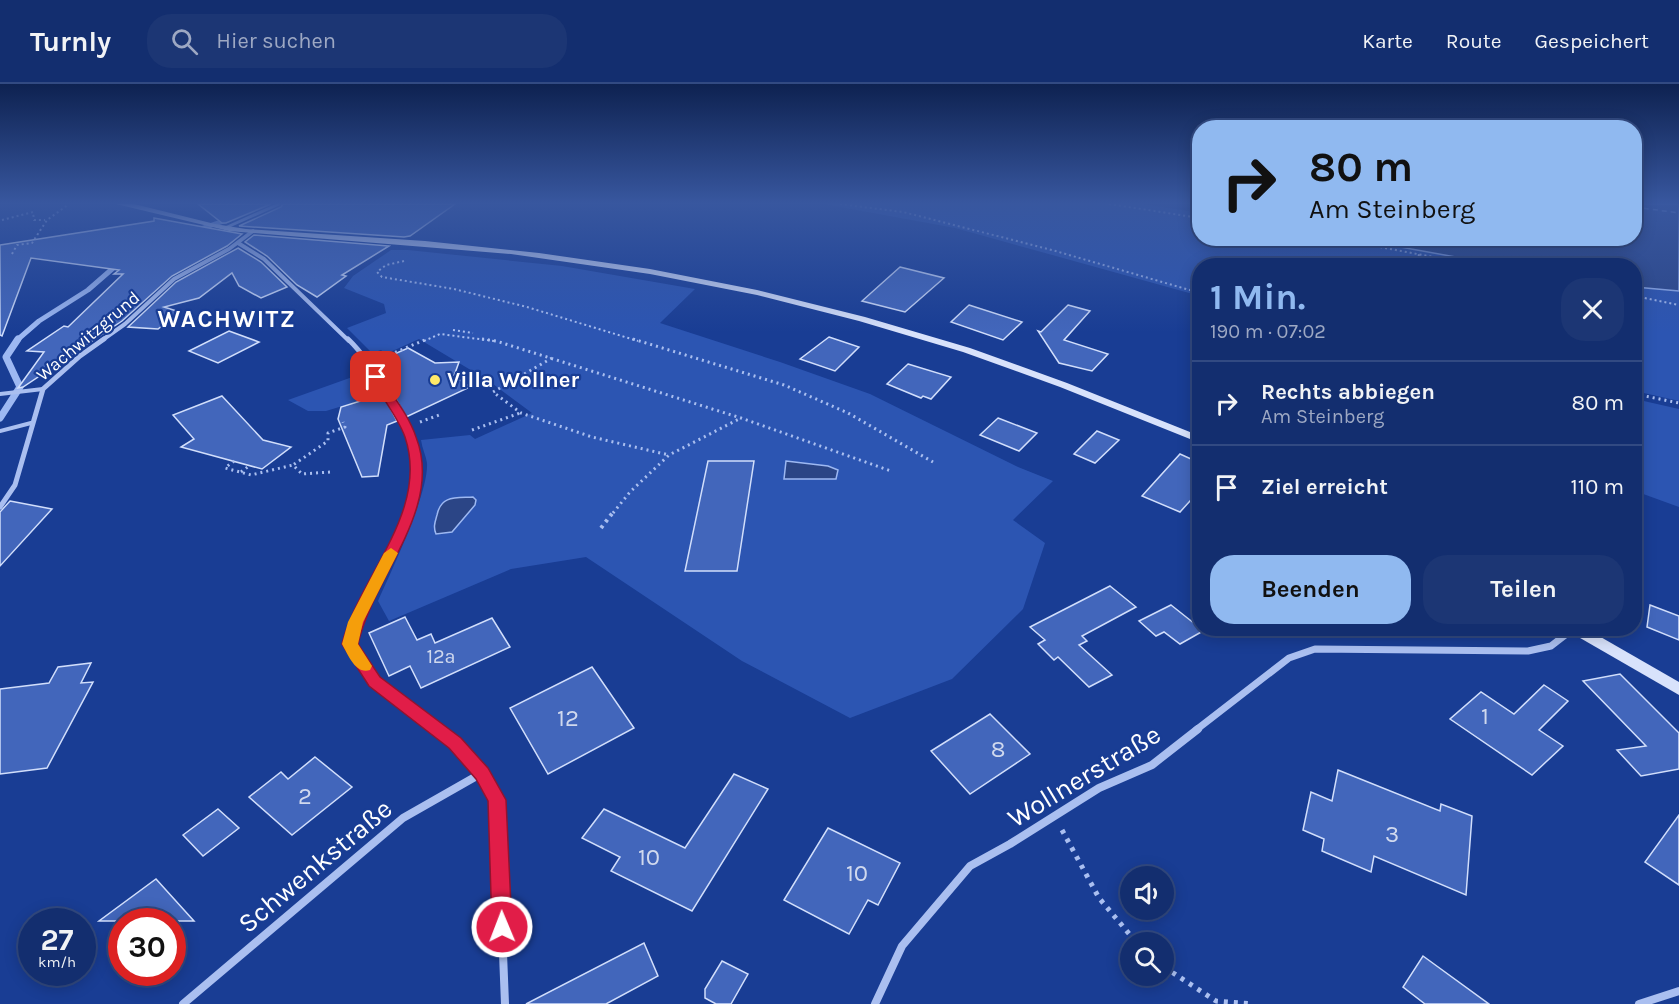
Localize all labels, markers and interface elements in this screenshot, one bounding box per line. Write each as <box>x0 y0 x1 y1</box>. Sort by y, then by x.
search box <box>147 14 567 68</box>
text: Turnly <box>30 25 111 58</box>
icon: search <box>168 25 201 58</box>
text: Hier suchen <box>216 28 336 54</box>
text: Karte <box>1362 29 1413 53</box>
text: Route <box>1446 29 1502 53</box>
text: Gespeichert <box>1535 29 1649 53</box>
text: 80 m <box>1309 142 1413 192</box>
icon: right <box>1210 144 1288 222</box>
text: Am Steinberg <box>1309 193 1475 225</box>
text: 1 Min. <box>1210 276 1305 318</box>
button: close <box>1561 278 1624 341</box>
street label: Wachwitzgrund <box>32 286 144 386</box>
district label: WACHWITZ <box>158 305 296 333</box>
text: 190 m · 07:02 <box>1210 320 1326 343</box>
pin <box>350 351 401 402</box>
icon: arrive <box>359 360 392 393</box>
place label: Villa Wollner <box>447 367 579 393</box>
marker: Villa Wollner <box>428 373 442 387</box>
text: Rechts abbiegen <box>1261 379 1435 405</box>
icon: right <box>1210 387 1243 420</box>
text: 80 m <box>1572 390 1624 416</box>
text: Am Steinberg <box>1261 405 1384 428</box>
icon: arrive <box>1210 471 1243 504</box>
text: Ziel erreicht <box>1261 474 1388 500</box>
text: 110 m <box>1571 474 1624 500</box>
button: Beenden <box>1210 555 1411 624</box>
button: Teilen <box>1423 555 1624 624</box>
house number: 12a <box>426 645 456 668</box>
house number: 1 <box>1481 702 1489 730</box>
house number: 12 <box>557 704 579 732</box>
street label: Wollnerstraße <box>1002 718 1166 834</box>
house number: 8 <box>991 735 1005 763</box>
house number: 2 <box>298 782 312 810</box>
street label: Schwenkstraße <box>232 792 398 940</box>
house number: 3 <box>1385 820 1399 848</box>
house number: 10 <box>638 843 660 871</box>
house number: 10 <box>846 859 868 887</box>
map controls <box>1120 866 1174 986</box>
button: sound <box>1120 866 1174 920</box>
position arrow <box>470 895 534 959</box>
speed limit sign: 30 <box>108 908 186 986</box>
text: 27 <box>40 922 74 958</box>
button: search <box>1120 932 1174 986</box>
text: km/h <box>38 953 76 971</box>

